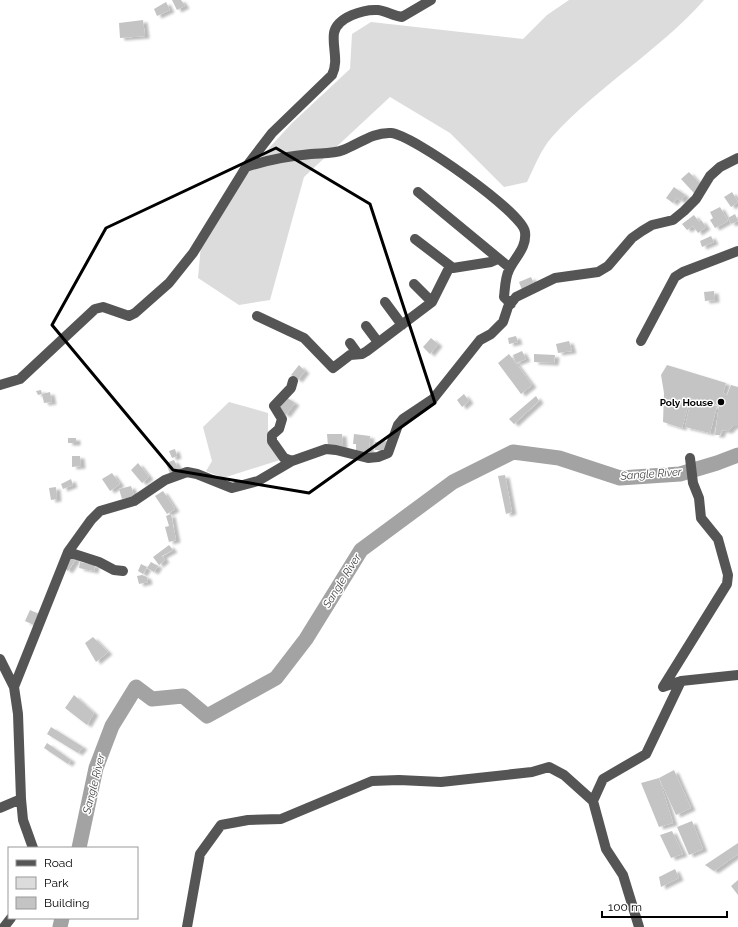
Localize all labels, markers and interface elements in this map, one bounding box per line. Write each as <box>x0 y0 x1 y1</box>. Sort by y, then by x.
place label: Poly House <box>660 397 713 408</box>
marker: Poly House <box>716 397 726 407</box>
water label: Sangle River <box>619 465 683 483</box>
water label: Sangle River <box>320 551 364 611</box>
water label: Sangle River <box>80 751 108 816</box>
legend <box>8 847 138 919</box>
text: Road <box>44 856 73 870</box>
text: Park <box>44 876 69 890</box>
scale bar <box>602 893 727 919</box>
text: Building <box>44 896 90 910</box>
text: 100 m <box>608 900 642 914</box>

